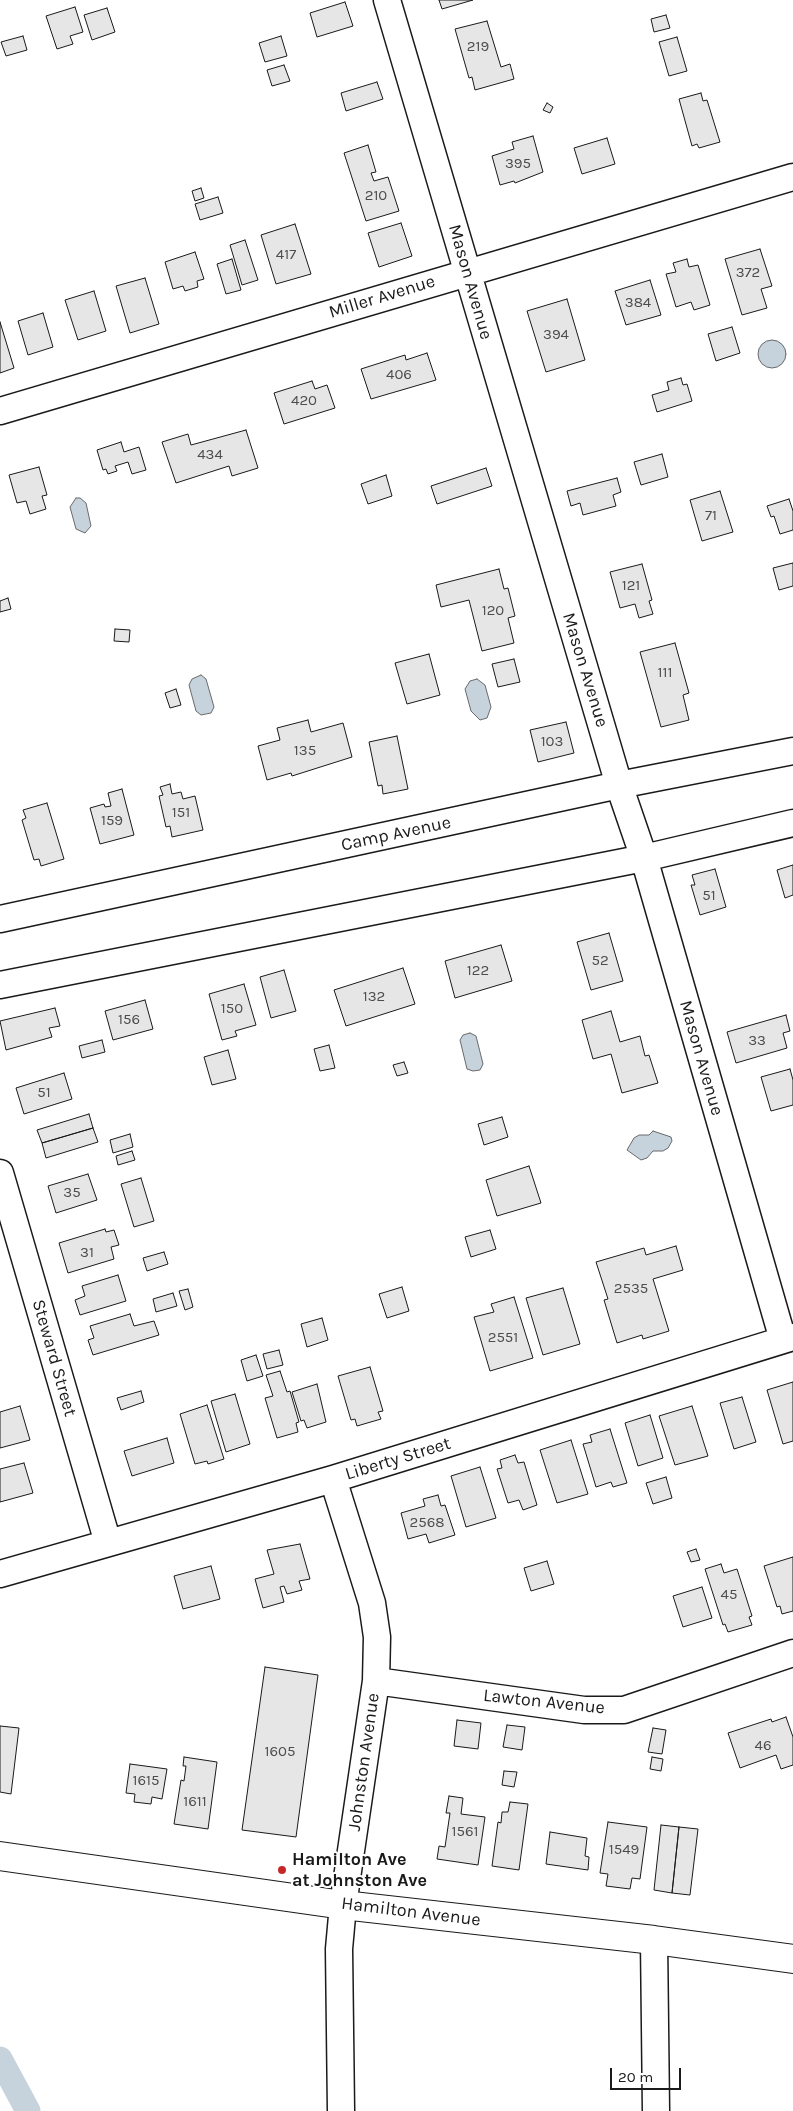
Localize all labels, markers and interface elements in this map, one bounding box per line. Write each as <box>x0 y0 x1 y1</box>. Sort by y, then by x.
house number: 219 <box>467 38 489 56</box>
house number: 395 <box>505 155 531 173</box>
house number: 210 <box>365 187 387 205</box>
street label: Mason Avenue <box>443 222 497 342</box>
house number: 417 <box>276 246 296 264</box>
house number: 372 <box>736 264 760 282</box>
street label: Miller Avenue <box>326 271 438 323</box>
house number: 384 <box>625 294 651 312</box>
house number: 394 <box>543 326 569 344</box>
house number: 406 <box>386 366 412 384</box>
house number: 420 <box>291 392 317 410</box>
house number: 434 <box>197 446 223 464</box>
house number: 71 <box>705 507 717 525</box>
house number: 121 <box>622 577 640 595</box>
house number: 120 <box>482 602 504 620</box>
street label: Mason Avenue <box>557 610 613 730</box>
house number: 111 <box>658 664 672 682</box>
house number: 103 <box>541 733 563 751</box>
house number: 135 <box>294 742 316 760</box>
house number: 151 <box>172 804 190 822</box>
house number: 159 <box>101 812 123 830</box>
street label: Camp Avenue <box>339 812 453 856</box>
house number: 51 <box>702 887 716 905</box>
house number: 52 <box>591 952 609 970</box>
house number: 122 <box>467 962 489 980</box>
house number: 132 <box>363 988 385 1006</box>
street label: Mason Avenue <box>674 998 728 1118</box>
house number: 150 <box>221 1000 243 1018</box>
house number: 156 <box>118 1011 140 1029</box>
house number: 33 <box>748 1032 766 1050</box>
house number: 51 <box>37 1084 51 1102</box>
house number: 35 <box>63 1184 81 1202</box>
house number: 31 <box>80 1244 94 1262</box>
house number: 2535 <box>614 1280 648 1298</box>
street label: Steward Street <box>27 1297 81 1419</box>
house number: 2551 <box>488 1329 518 1347</box>
street label: Liberty Street <box>343 1433 453 1485</box>
house number: 2568 <box>410 1514 444 1532</box>
house number: 45 <box>721 1586 737 1604</box>
street label: Lawton Avenue <box>482 1685 606 1719</box>
street label: Johnston Avenue <box>344 1692 384 1832</box>
house number: 46 <box>755 1737 771 1755</box>
house number: 1605 <box>265 1743 295 1761</box>
house number: 1615 <box>133 1772 159 1790</box>
house number: 1611 <box>183 1793 207 1811</box>
house number: 1561 <box>452 1823 478 1841</box>
house number: 1549 <box>609 1841 639 1859</box>
place label: Hamilton Ave at Johnston Ave <box>292 1849 427 1892</box>
marker: Hamilton Ave at Johnston Ave <box>276 1864 288 1876</box>
street label: Hamilton Avenue <box>340 1893 482 1931</box>
scale bar <box>613 2058 684 2090</box>
text: 20 m <box>618 2068 653 2086</box>

